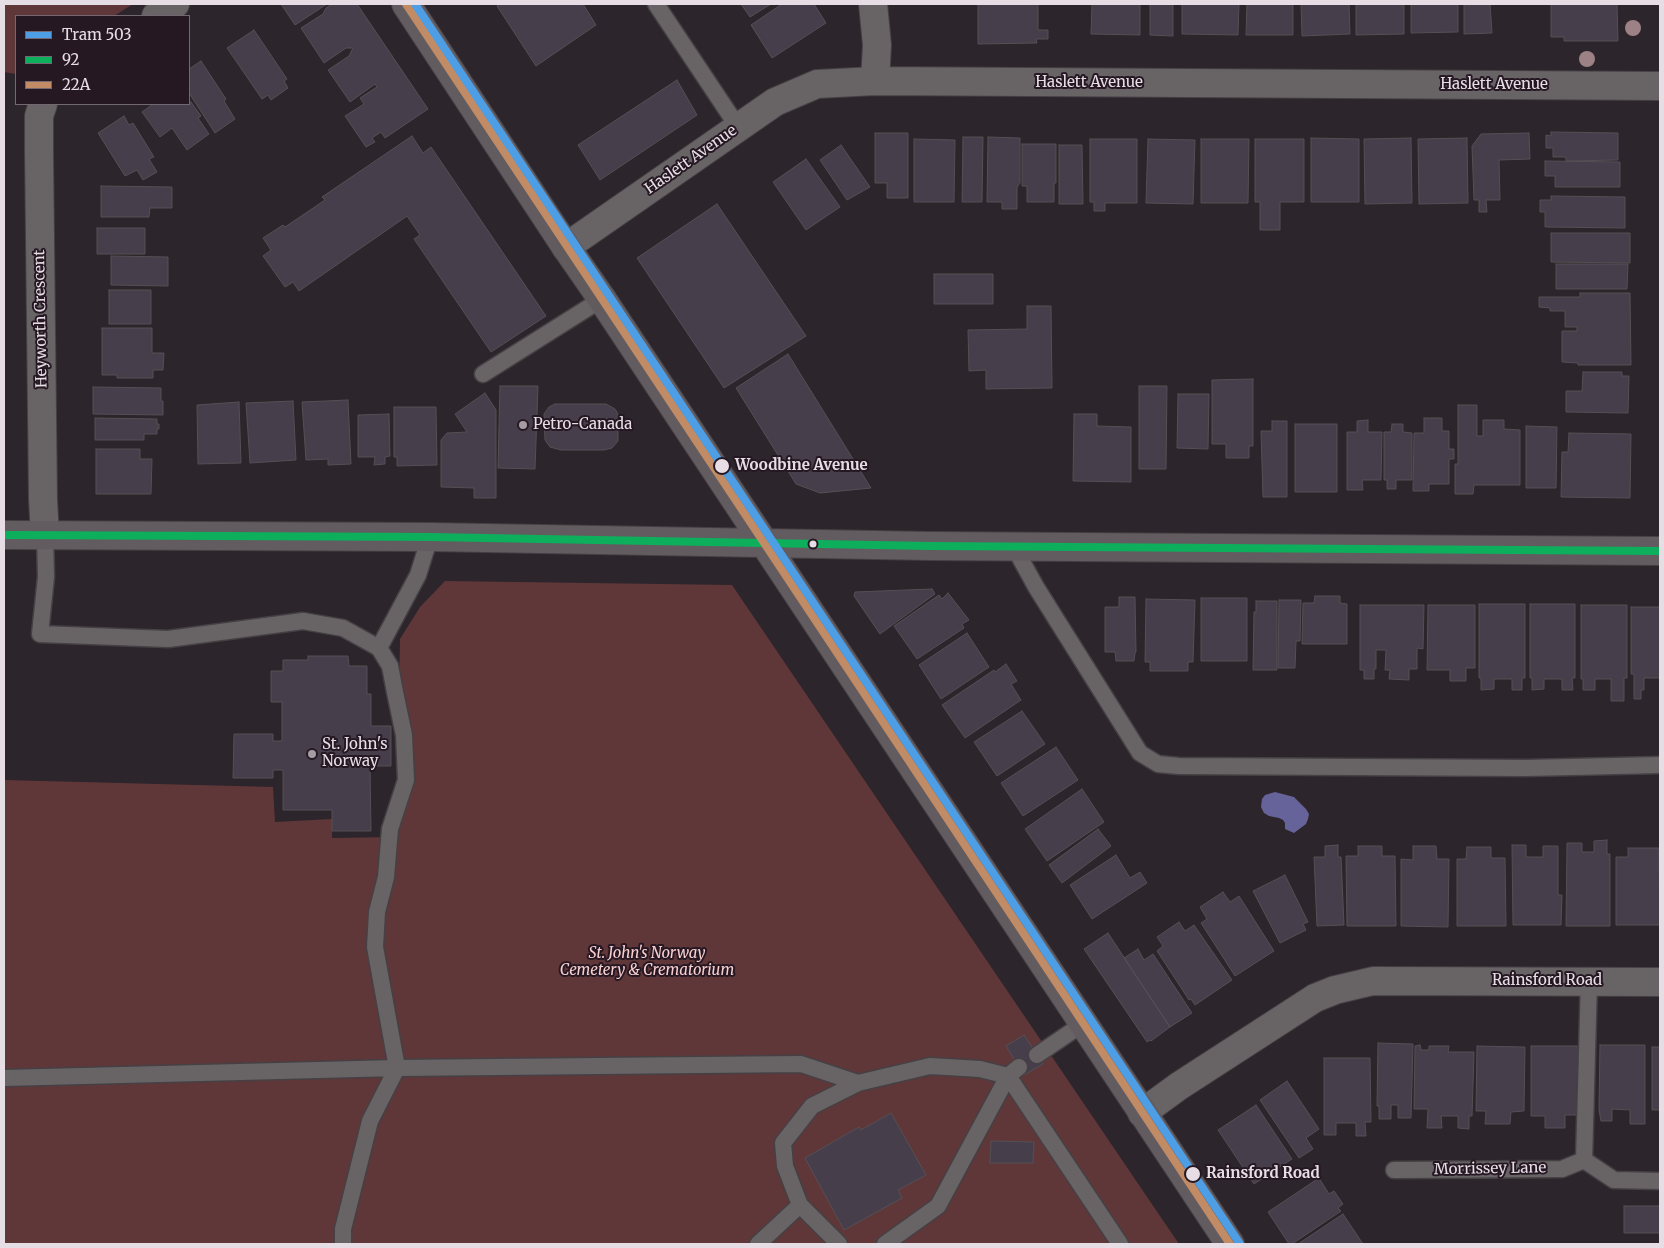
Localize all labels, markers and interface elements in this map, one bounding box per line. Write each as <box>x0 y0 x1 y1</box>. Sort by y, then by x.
legend <box>15 15 190 105</box>
text: Tram 503 <box>62 25 132 44</box>
text: 92 <box>62 50 80 69</box>
street label: Haslett Avenue <box>1035 74 1143 92</box>
text: 22A <box>62 75 90 94</box>
street label: Haslett Avenue <box>1440 76 1548 94</box>
street label: Haslett Avenue <box>642 122 740 198</box>
street label: Heyworth Crescent <box>31 250 51 388</box>
place label: Petro-Canada <box>533 416 632 434</box>
marker: Petro-Canada <box>517 419 529 431</box>
marker: Woodbine Avenue <box>713 457 731 475</box>
place label: Woodbine Avenue <box>735 457 868 475</box>
unlabelled marker <box>808 539 818 549</box>
place label: St. John's Norway <box>322 736 388 771</box>
marker: St. John's Norway <box>306 748 318 760</box>
park label: St. John's Norway Cemetery & Crematorium <box>560 945 734 980</box>
street label: Rainsford Road <box>1492 972 1602 990</box>
street label: Morrissey Lane <box>1434 1159 1546 1179</box>
marker: Rainsford Road <box>1184 1165 1202 1183</box>
place label: Rainsford Road <box>1206 1165 1320 1183</box>

